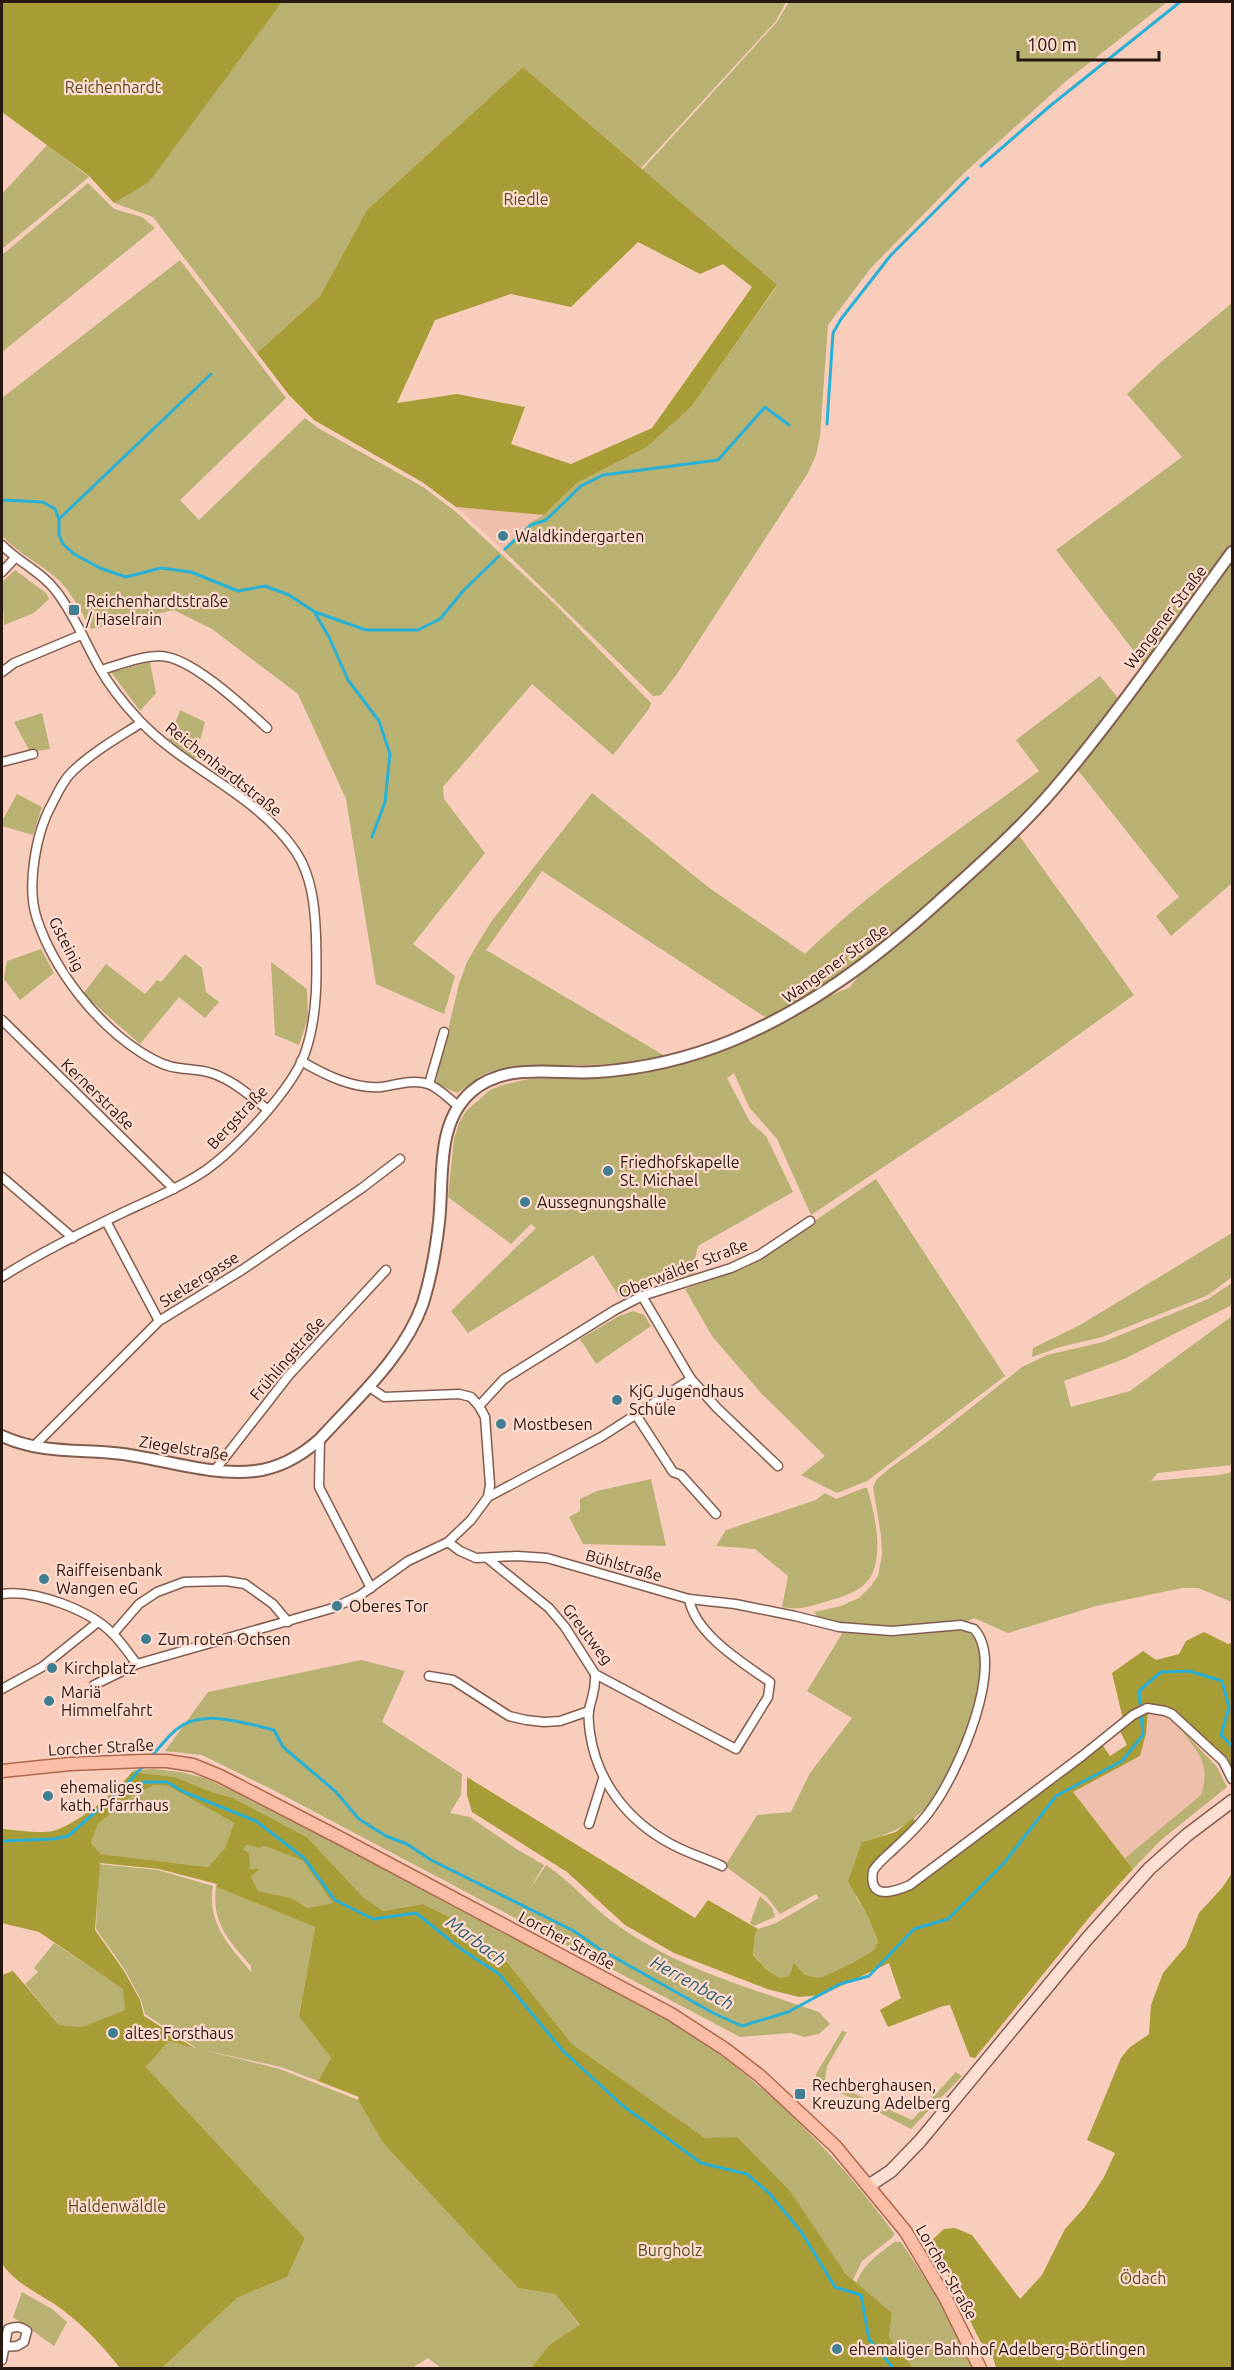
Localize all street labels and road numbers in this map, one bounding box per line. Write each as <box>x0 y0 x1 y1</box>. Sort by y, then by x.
street label: Wangener Straße <box>1120 562 1210 672</box>
street label: Reichenhardtstraße <box>162 718 286 820</box>
street label: Gsteinig <box>46 914 88 974</box>
street label: Wangener Straße <box>779 920 891 1006</box>
street label: Kernerstraße <box>58 1055 138 1133</box>
street label: Bergstraße <box>203 1082 271 1152</box>
street label: Oberwälder Straße <box>616 1235 750 1301</box>
street label: Stelzergasse <box>156 1248 242 1310</box>
street label: Frühlingstraße <box>246 1313 328 1403</box>
street label: Ziegelstraße <box>138 1432 230 1464</box>
street label: Bühlstraße <box>584 1546 664 1584</box>
street label: Greutweg <box>559 1600 617 1668</box>
street label: Lorcher Straße <box>48 1735 154 1759</box>
street label: Lorcher Straße <box>516 1907 618 1973</box>
street label: Lorcher Straße <box>913 2222 981 2322</box>

